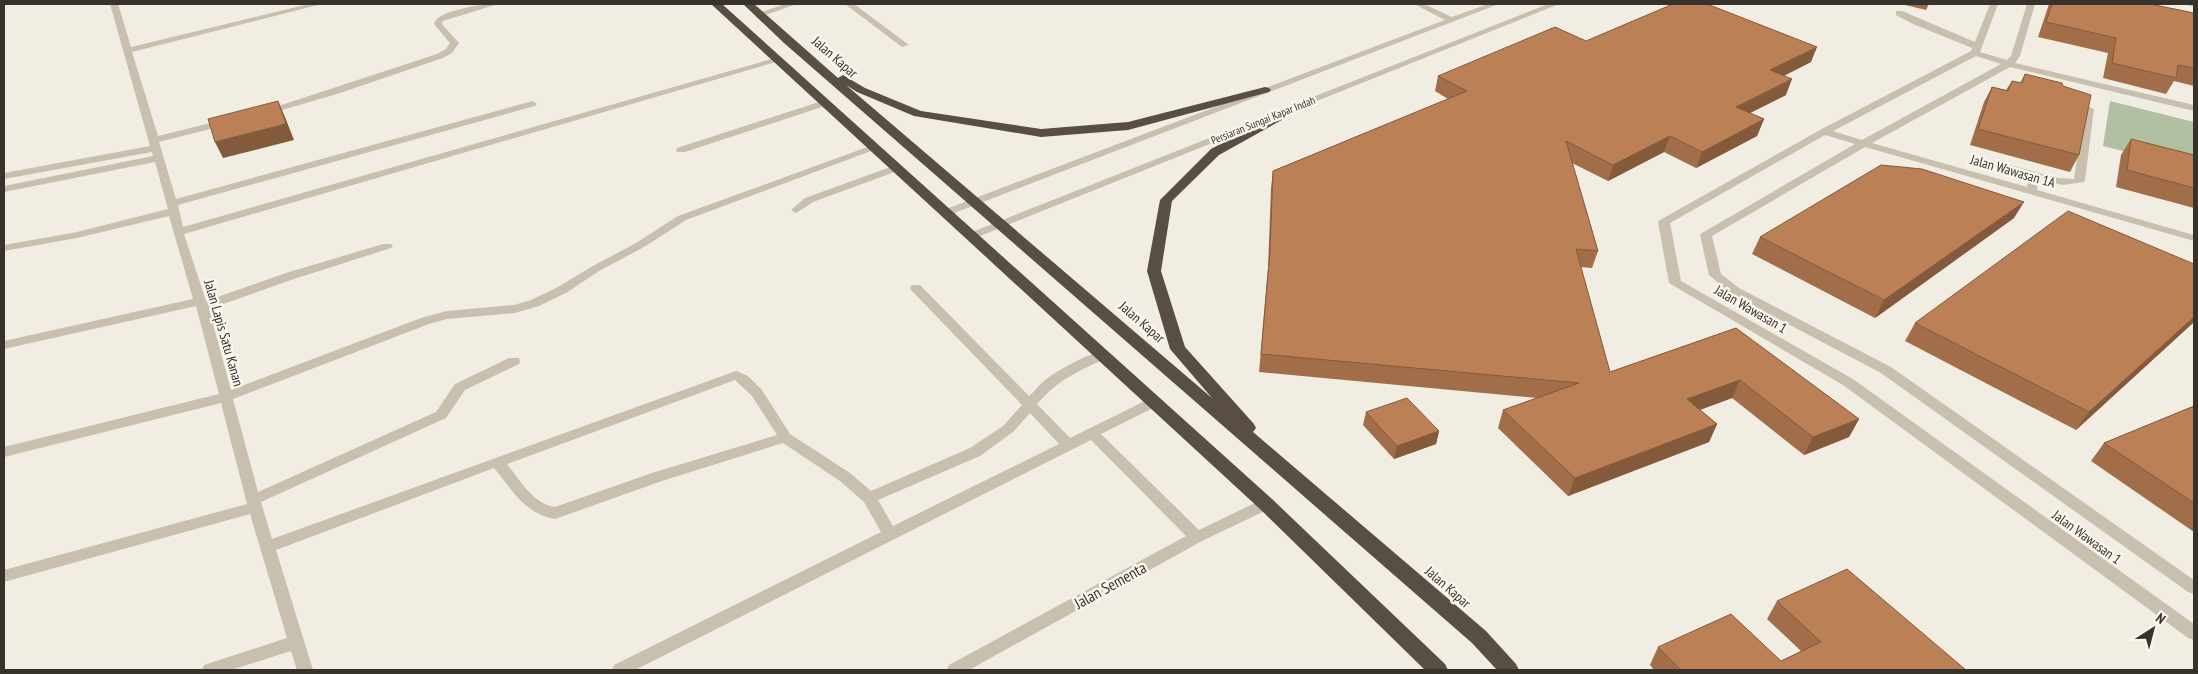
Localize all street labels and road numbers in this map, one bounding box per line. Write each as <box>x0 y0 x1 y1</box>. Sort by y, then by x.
street label: Jalan Kapar <box>808 32 862 82</box>
street label: Persiaran Sungai Kapar Indah <box>1209 93 1317 147</box>
street label: Jalan Wawasan 1A <box>1968 150 2058 192</box>
street label: Jalan Lapis Satu Kanan <box>200 277 248 388</box>
street label: Jalan Wawasan 1 <box>1711 280 1791 337</box>
street label: Jalan Kapar <box>1115 297 1169 347</box>
street label: Jalan Wawasan 1 <box>2048 505 2125 568</box>
street label: Jalan Sementa <box>1070 557 1149 613</box>
street label: Jalan Kapar <box>1421 562 1475 612</box>

